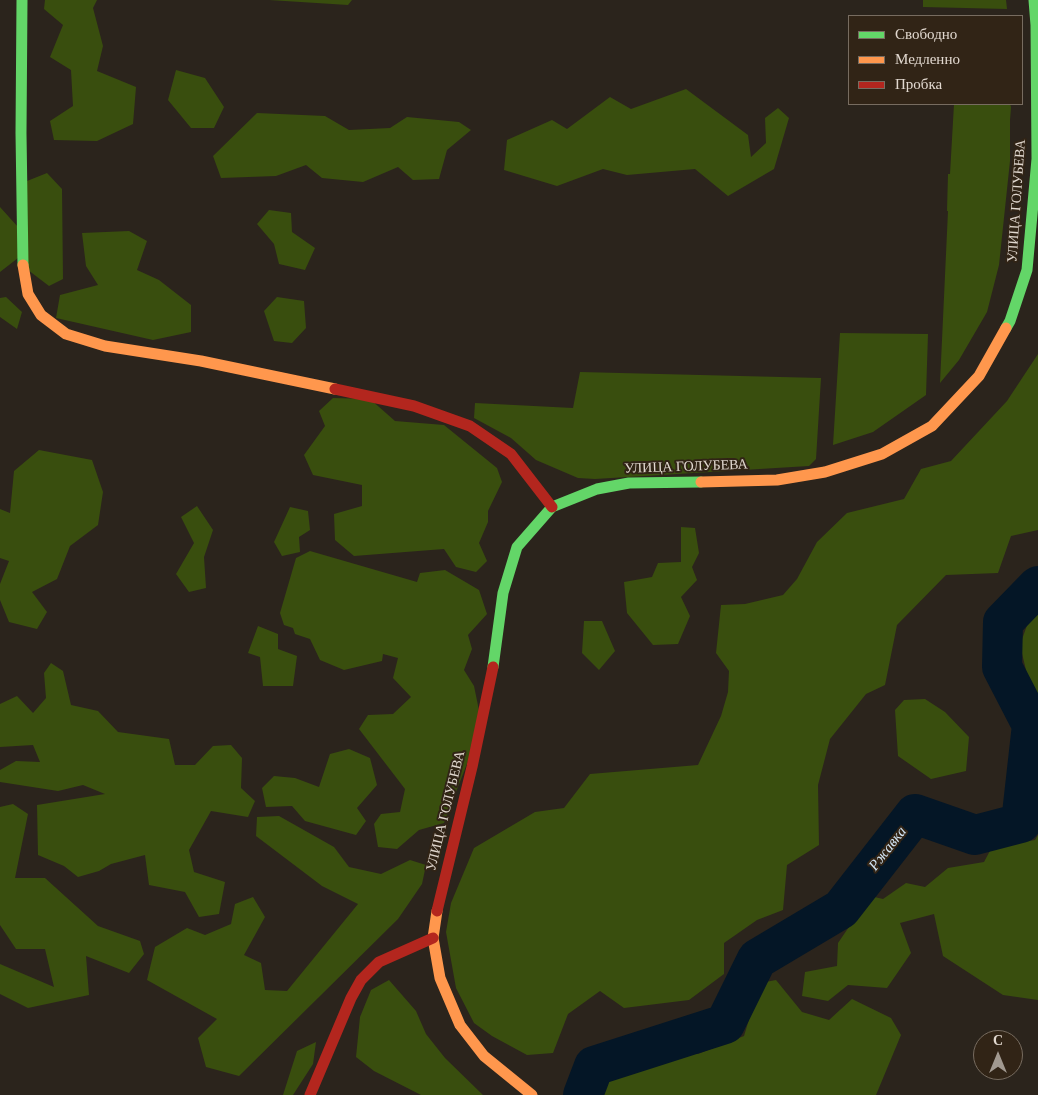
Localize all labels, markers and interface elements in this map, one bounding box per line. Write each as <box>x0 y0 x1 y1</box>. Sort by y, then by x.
legend <box>848 15 1023 105</box>
text: Свободно <box>895 26 957 42</box>
text: Медленно <box>895 51 960 67</box>
text: Пробка <box>895 76 942 92</box>
street label: УЛИЦА ГОЛУБЕВА <box>1004 139 1030 263</box>
street label: УЛИЦА ГОЛУБЕВА <box>624 456 748 478</box>
street label: УЛИЦА ГОЛУБЕВА <box>423 749 469 873</box>
water label: Ржавка <box>865 823 911 875</box>
north arrow <box>973 1030 1023 1080</box>
text: С <box>993 1033 1003 1048</box>

